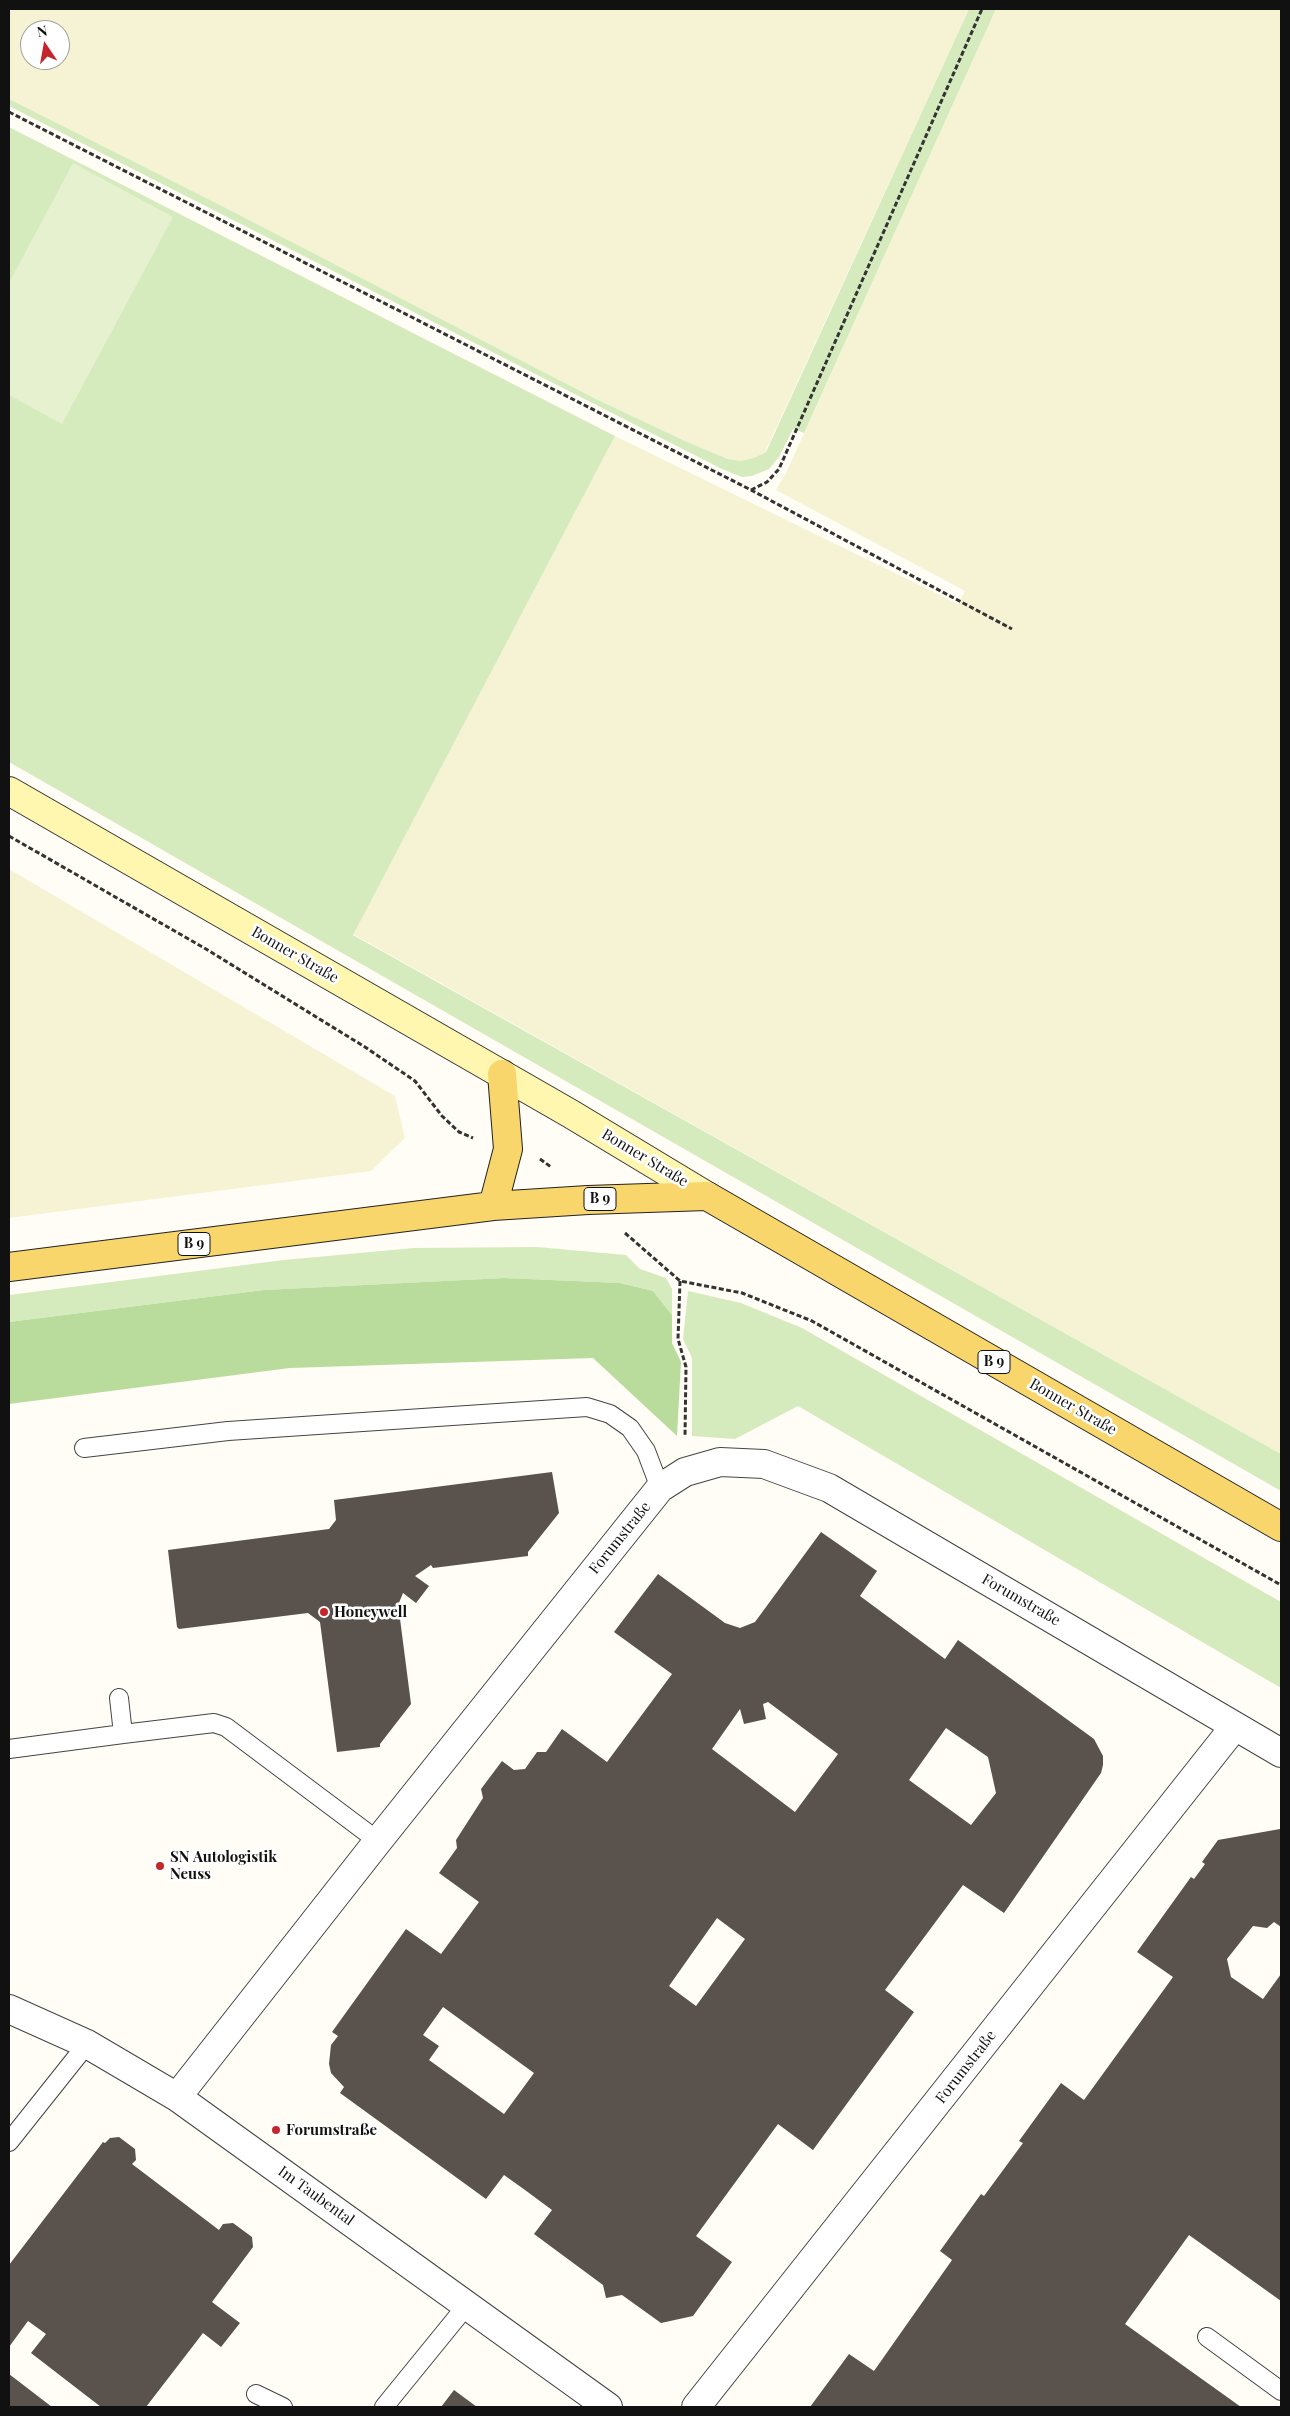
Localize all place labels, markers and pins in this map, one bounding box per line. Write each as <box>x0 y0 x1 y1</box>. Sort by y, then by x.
place label: Honeywell <box>334 1603 407 1621</box>
marker: Honeywell <box>318 1606 330 1618</box>
place label: SN Autologistik Neuss <box>170 1848 277 1883</box>
marker: SN Autologistik Neuss <box>154 1860 166 1872</box>
place label: Forumstraße <box>286 2121 377 2139</box>
marker: Forumstraße <box>270 2124 282 2136</box>

